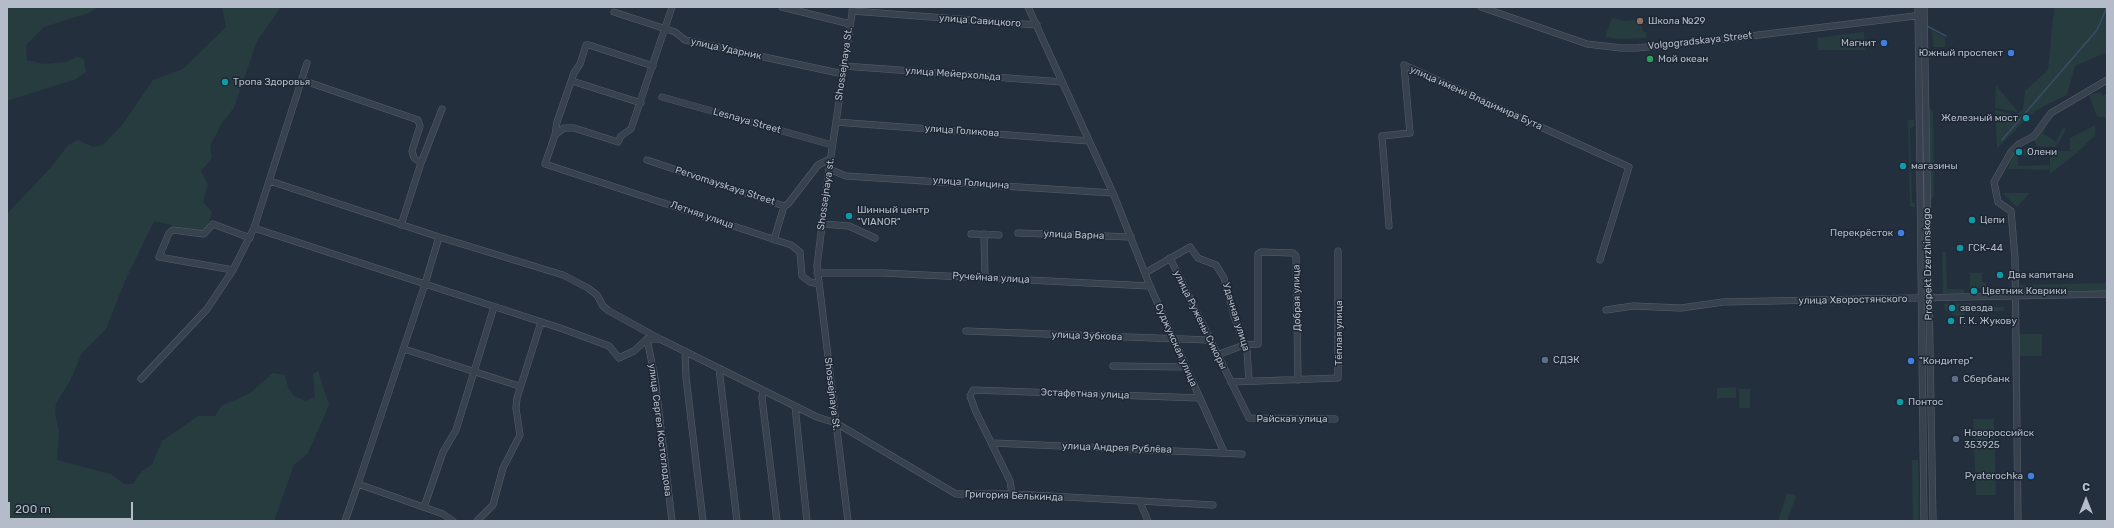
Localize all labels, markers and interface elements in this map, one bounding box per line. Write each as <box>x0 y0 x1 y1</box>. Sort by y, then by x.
street label: улица Савицкого <box>939 12 1021 30</box>
place label: Школа №29 <box>1648 15 1705 27</box>
marker: Школа №29 <box>1635 16 1645 26</box>
street label: Shossejnaya St. <box>833 27 855 101</box>
street label: Volgogradskaya Street <box>1647 30 1753 52</box>
street label: улица Ударник <box>689 36 763 62</box>
place label: Магнит <box>1841 37 1876 49</box>
marker: Магнит <box>1879 38 1889 48</box>
place label: Южный проспект <box>1919 47 2003 59</box>
marker: Южный проспект <box>2006 48 2016 58</box>
place label: Мой океан <box>1658 53 1708 65</box>
marker: Мой океан <box>1645 54 1655 64</box>
street label: улица имени Владимира Бута <box>1408 63 1544 133</box>
street label: улица Мейерхольда <box>905 65 1001 83</box>
place label: Тропа Здоровья <box>233 76 310 88</box>
marker: Тропа Здоровья <box>220 77 230 87</box>
street label: Lesnaya Street <box>712 106 782 136</box>
place label: Железный мост <box>1941 112 2018 124</box>
marker: Железный мост <box>2021 113 2031 123</box>
street label: улица Голикова <box>924 122 1000 140</box>
place label: Олени <box>2027 146 2057 158</box>
marker: Олени <box>2014 147 2024 157</box>
street label: Shossejnaya st. <box>815 157 837 231</box>
place label: магазины <box>1911 160 1958 172</box>
marker: магазины <box>1898 161 1908 171</box>
street label: Pervomayskaya Street <box>674 164 776 208</box>
street label: улица Голицина <box>932 174 1010 192</box>
street label: Летняя улица <box>669 199 735 231</box>
place label: Шинный центр "VIANOR" <box>857 204 929 228</box>
street label: Prospekt Dzerzhinskogo <box>1921 208 1935 320</box>
marker: Шинный центр "VIANOR" <box>844 211 854 221</box>
place label: Цепи <box>1980 214 2005 226</box>
marker: Цепи <box>1967 215 1977 225</box>
place label: Перекрёсток <box>1830 227 1893 239</box>
street label: улица Варна <box>1043 228 1105 242</box>
marker: Перекрёсток <box>1896 228 1906 238</box>
place label: ГСК-44 <box>1968 242 2003 254</box>
marker: ГСК-44 <box>1955 243 1965 253</box>
street label: Добрая улица <box>1290 265 1304 331</box>
street label: улица Ружены Сикоры <box>1171 268 1229 372</box>
place label: Два капитана <box>2008 269 2074 281</box>
street label: Ручейная улица <box>952 270 1030 286</box>
marker: Два капитана <box>1995 270 2005 280</box>
street label: Удачная улица <box>1220 281 1252 353</box>
place label: Цветник Коврики <box>1982 285 2067 297</box>
marker: Цветник Коврики <box>1969 286 1979 296</box>
street label: улица Хворостянского <box>1798 293 1908 307</box>
street label: Тёплая улица <box>1333 300 1345 366</box>
street label: Суджукская улица <box>1152 302 1200 388</box>
place label: звезда <box>1960 302 1993 314</box>
marker: звезда <box>1947 303 1957 313</box>
place label: Г. К. Жукову <box>1959 315 2017 327</box>
marker: Г. К. Жукову <box>1946 316 1956 326</box>
street label: улица Зубкова <box>1051 329 1123 343</box>
place label: СДЭК <box>1553 354 1580 366</box>
marker: СДЭК <box>1540 355 1550 365</box>
place label: "Кондитер" <box>1919 355 1973 367</box>
marker: "Кондитер" <box>1906 356 1916 366</box>
street label: Shossejnaya St. <box>822 357 842 431</box>
street label: улица Сергея Костоглодова <box>646 363 674 497</box>
place label: Сбербанк <box>1963 373 2010 385</box>
marker: Сбербанк <box>1950 374 1960 384</box>
street label: Эстафетная улица <box>1040 386 1130 402</box>
place label: Понтос <box>1908 396 1943 408</box>
marker: Понтос <box>1895 397 1905 407</box>
street label: Райская улица <box>1256 413 1328 425</box>
place label: Новороссийск 353925 <box>1964 427 2034 450</box>
marker: Новороссийск 353925 <box>1951 434 1961 444</box>
street label: улица Андрея Рублёва <box>1062 440 1172 456</box>
place label: Pyaterochka <box>1965 470 2023 482</box>
marker: Pyaterochka <box>2026 471 2036 481</box>
north arrow <box>2066 480 2106 520</box>
text: С <box>2082 481 2090 494</box>
street label: Григория Белькинда <box>965 488 1063 504</box>
scale bar <box>10 494 135 520</box>
text: 200 m <box>15 502 51 516</box>

